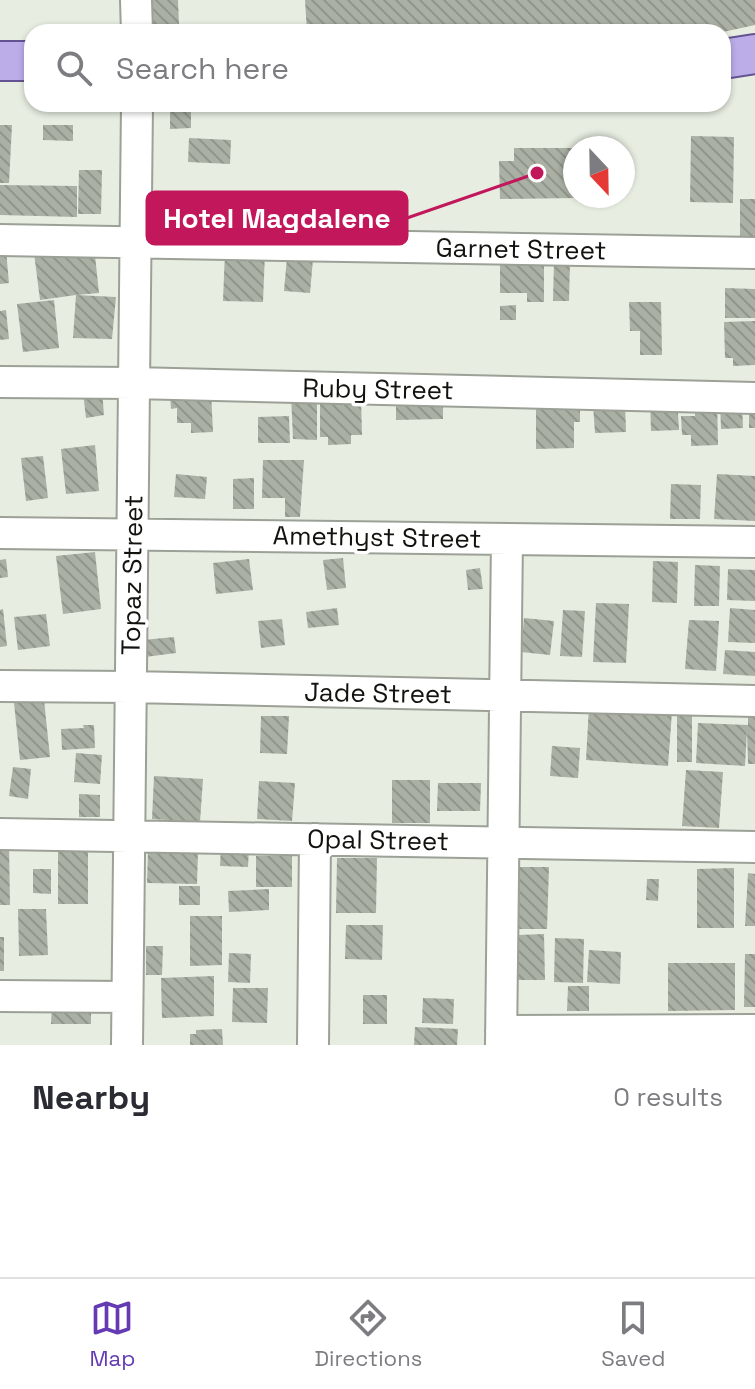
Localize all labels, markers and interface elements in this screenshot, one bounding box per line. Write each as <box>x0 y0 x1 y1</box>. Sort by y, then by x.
search box <box>24 24 731 112</box>
icon: search <box>52 46 96 90</box>
text: Search here <box>116 49 289 88</box>
north arrow <box>563 136 635 208</box>
callout: Hotel Magdalene <box>147 192 407 244</box>
text: Hotel Magdalene <box>163 200 391 236</box>
street label: Garnet Street <box>435 231 607 267</box>
street label: Ruby Street <box>302 371 454 407</box>
street label: Topaz Street <box>114 495 150 655</box>
street label: Amethyst Street <box>272 518 482 556</box>
street label: Jade Street <box>304 675 452 711</box>
street label: Opal Street <box>307 822 449 858</box>
text: Nearby <box>32 1076 150 1119</box>
text: 0 results <box>613 1080 723 1114</box>
tab: Map <box>90 1296 135 1372</box>
tab: Directions <box>314 1296 422 1372</box>
tab: Saved <box>601 1296 665 1372</box>

